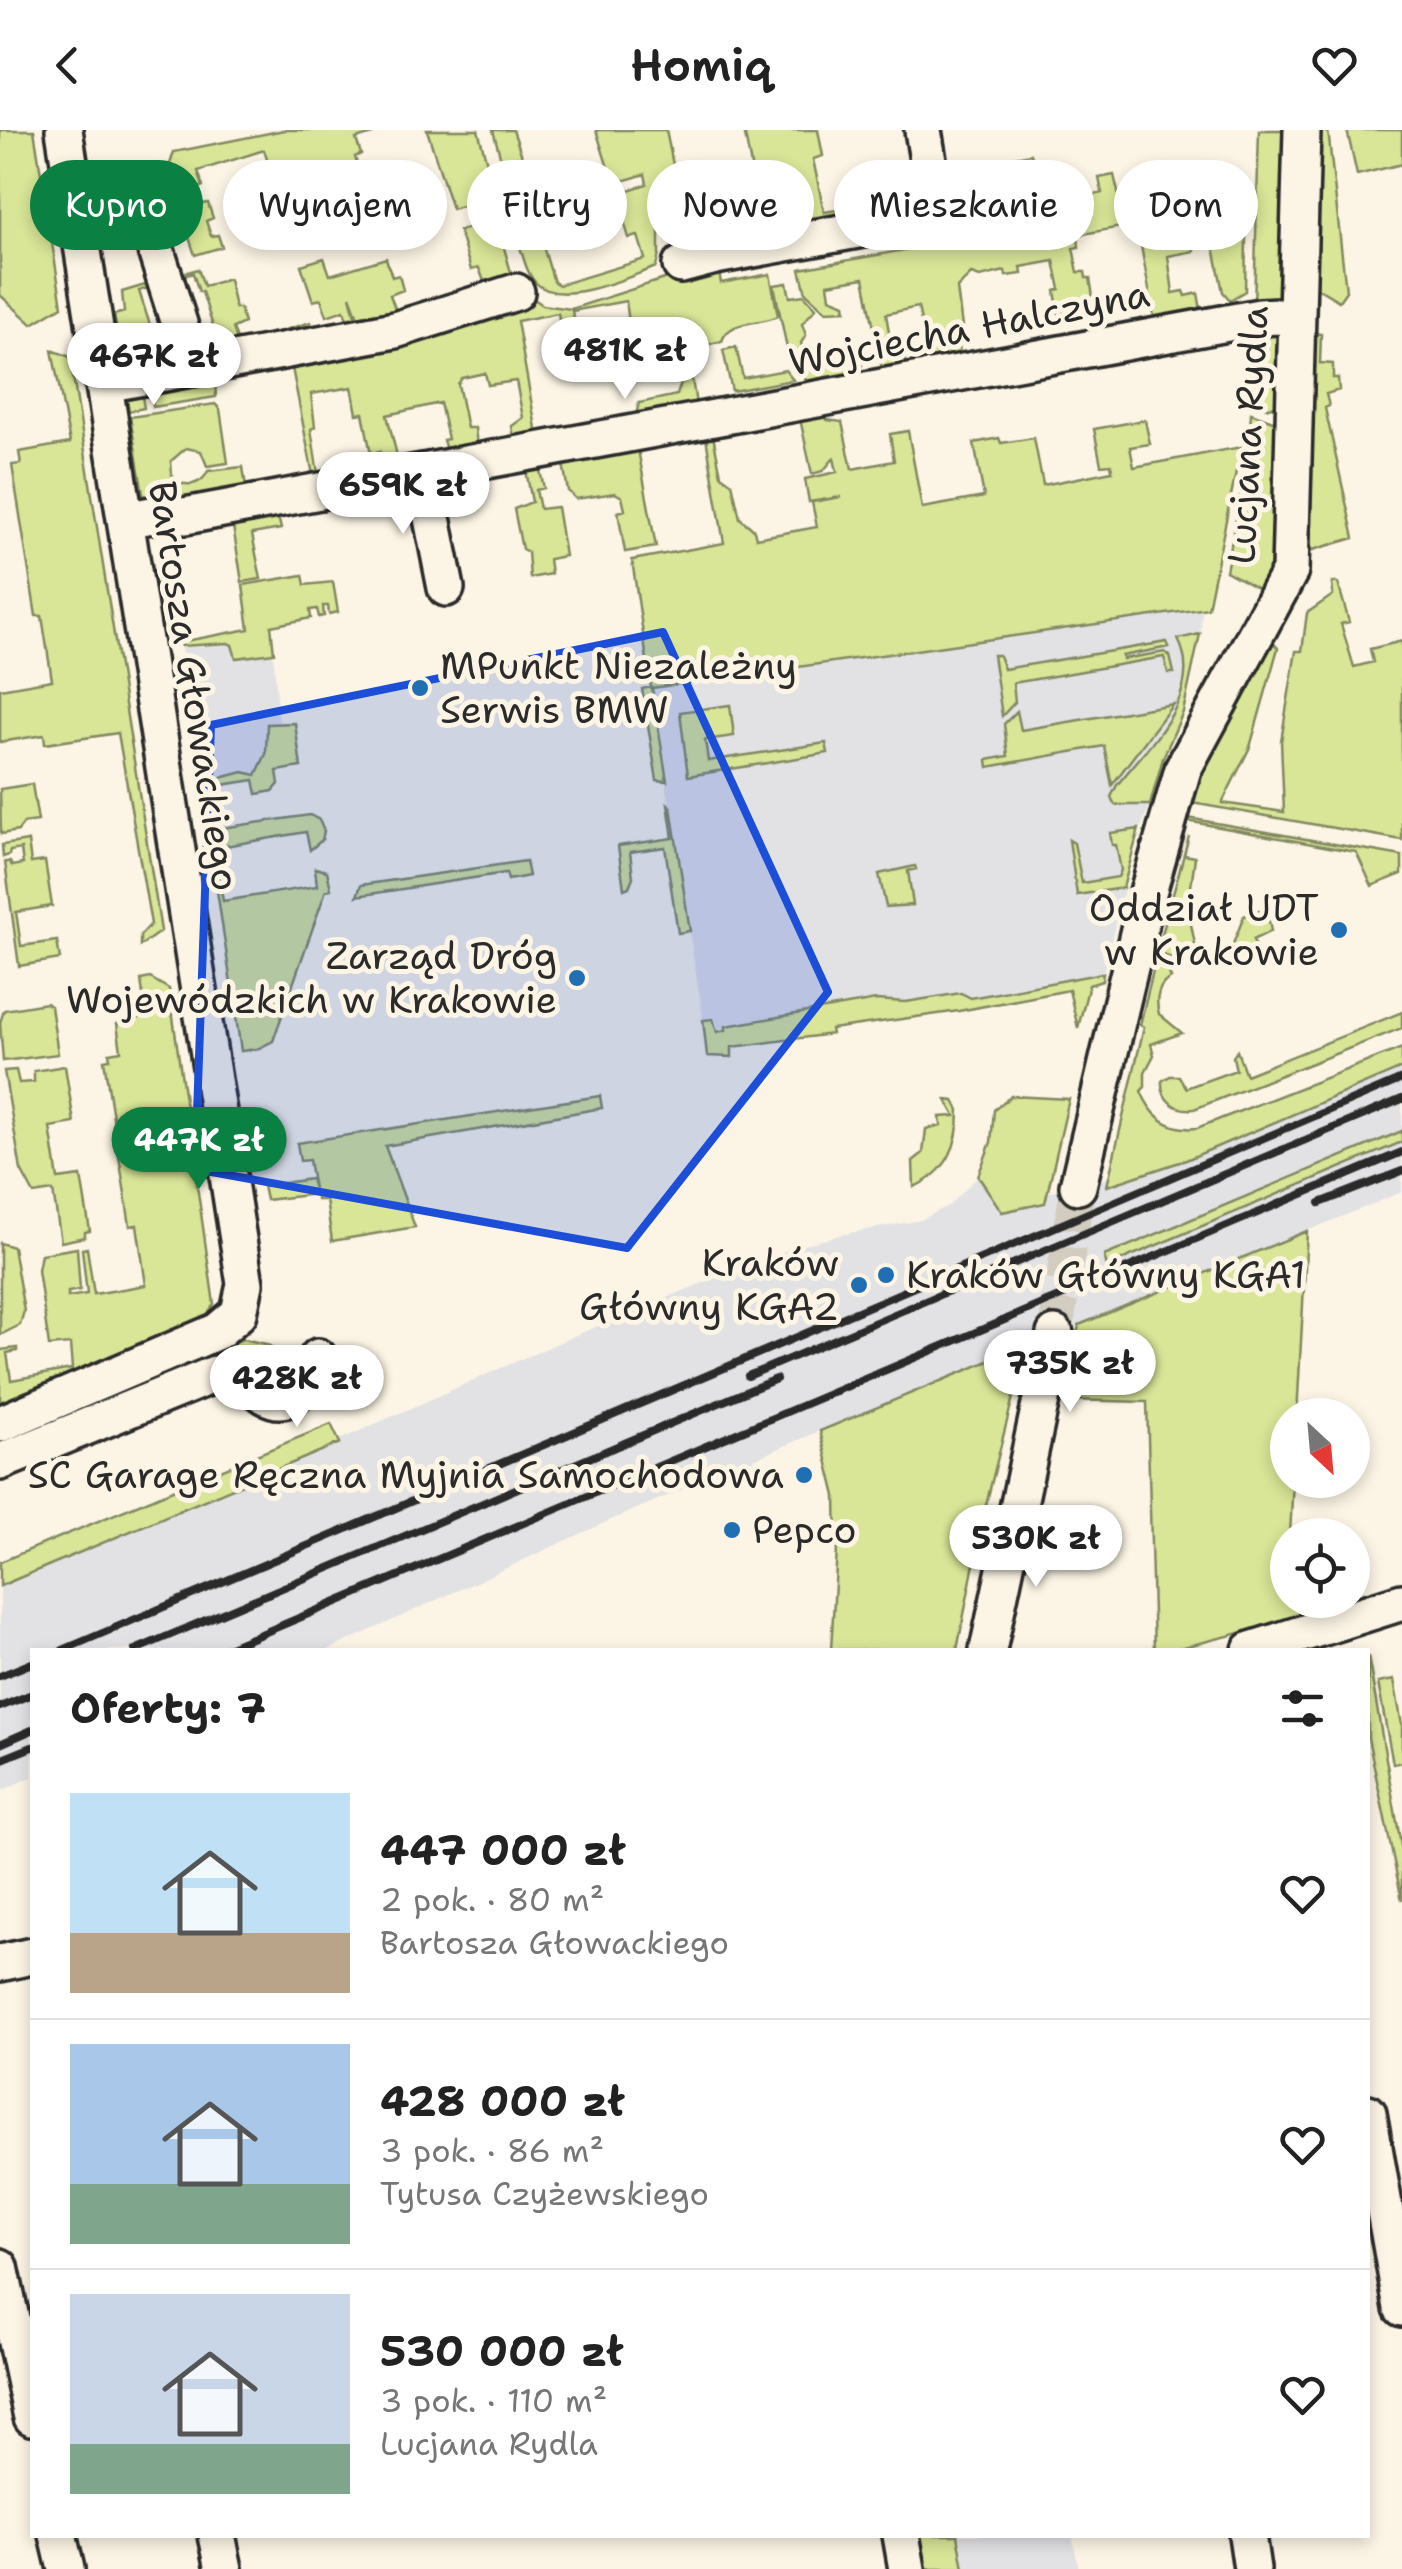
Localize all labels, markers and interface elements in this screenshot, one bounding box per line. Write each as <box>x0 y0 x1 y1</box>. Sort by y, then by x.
text: Homiq <box>630 35 772 95</box>
icon: back <box>40 38 95 93</box>
icon: heart <box>1307 38 1362 93</box>
chip: Kupno <box>30 160 203 250</box>
chip: Wynajem <box>223 160 447 250</box>
chip: Filtry <box>467 160 627 250</box>
chip: Nowe <box>647 160 814 250</box>
chip: Mieszkanie <box>834 160 1094 250</box>
chip: Dom <box>1114 160 1258 250</box>
street label: Wojciecha Halczyna <box>784 267 1154 387</box>
street label: Lucjana Rydla <box>1215 304 1280 566</box>
pin: 481K zł <box>533 317 717 402</box>
pin: 467K zł <box>62 323 246 408</box>
text: 481K zł <box>563 328 687 371</box>
text: 467K zł <box>89 334 219 377</box>
pin: 659K zł <box>311 452 495 537</box>
text: 659K zł <box>339 463 467 506</box>
street label: Bartosza Głowackiego <box>137 477 252 894</box>
place label: MPunkt Niezależny Serwis BMW <box>440 640 797 735</box>
marker: MPunkt Niezależny Serwis BMW <box>409 677 431 699</box>
place label: Oddział UDT w Krakowie <box>1089 882 1319 977</box>
marker: Oddział UDT w Krakowie <box>1328 919 1350 941</box>
place label: Zarząd Dróg Wojewódzkich w Krakowie <box>66 930 557 1025</box>
marker: Zarząd Dróg Wojewódzkich w Krakowie <box>566 967 588 989</box>
pin: 447K zł <box>107 1107 291 1192</box>
text: 447K zł <box>134 1118 264 1161</box>
place label: Kraków Główny KGA2 <box>579 1237 839 1332</box>
place label: Kraków Główny KGA1 <box>906 1249 1306 1300</box>
marker: Kraków Główny KGA1 <box>875 1264 897 1286</box>
marker: Kraków Główny KGA2 <box>848 1274 870 1296</box>
pin: 735K zł <box>978 1330 1162 1415</box>
text: 735K zł <box>1006 1341 1134 1384</box>
pin: 428K zł <box>205 1345 389 1430</box>
text: 428K zł <box>232 1356 362 1399</box>
north arrow <box>1270 1398 1370 1498</box>
map controls <box>1270 1398 1370 1618</box>
place label: SC Garage Ręczna Myjnia Samochodowa <box>28 1449 784 1500</box>
marker: SC Garage Ręczna Myjnia Samochodowa <box>793 1464 815 1486</box>
place label: Pepco <box>752 1504 857 1555</box>
pin: 530K zł <box>944 1505 1128 1590</box>
text: 530K zł <box>971 1516 1101 1559</box>
button: locate <box>1270 1518 1370 1618</box>
marker: Pepco <box>721 1519 743 1541</box>
text: Oferty: 7 <box>70 1680 266 1736</box>
icon: filters <box>1275 1681 1330 1736</box>
text: 447 000 zł <box>380 1822 626 1878</box>
icon: home <box>150 1833 270 1953</box>
icon: heart <box>1275 1866 1330 1921</box>
text: 2 pok. · 80 m² <box>380 1878 604 1921</box>
text: Bartosza Głowackiego <box>380 1921 729 1964</box>
text: 428 000 zł <box>380 2073 625 2129</box>
icon: home <box>150 2084 270 2204</box>
icon: heart <box>1275 2117 1330 2172</box>
text: 3 pok. · 86 m² <box>380 2129 604 2172</box>
text: Tytusa Czyżewskiego <box>380 2172 709 2215</box>
text: 530 000 zł <box>380 2323 624 2379</box>
icon: home <box>150 2334 270 2454</box>
icon: heart <box>1275 2367 1330 2422</box>
text: 3 pok. · 110 m² <box>380 2379 607 2422</box>
text: Lucjana Rydla <box>380 2422 598 2465</box>

